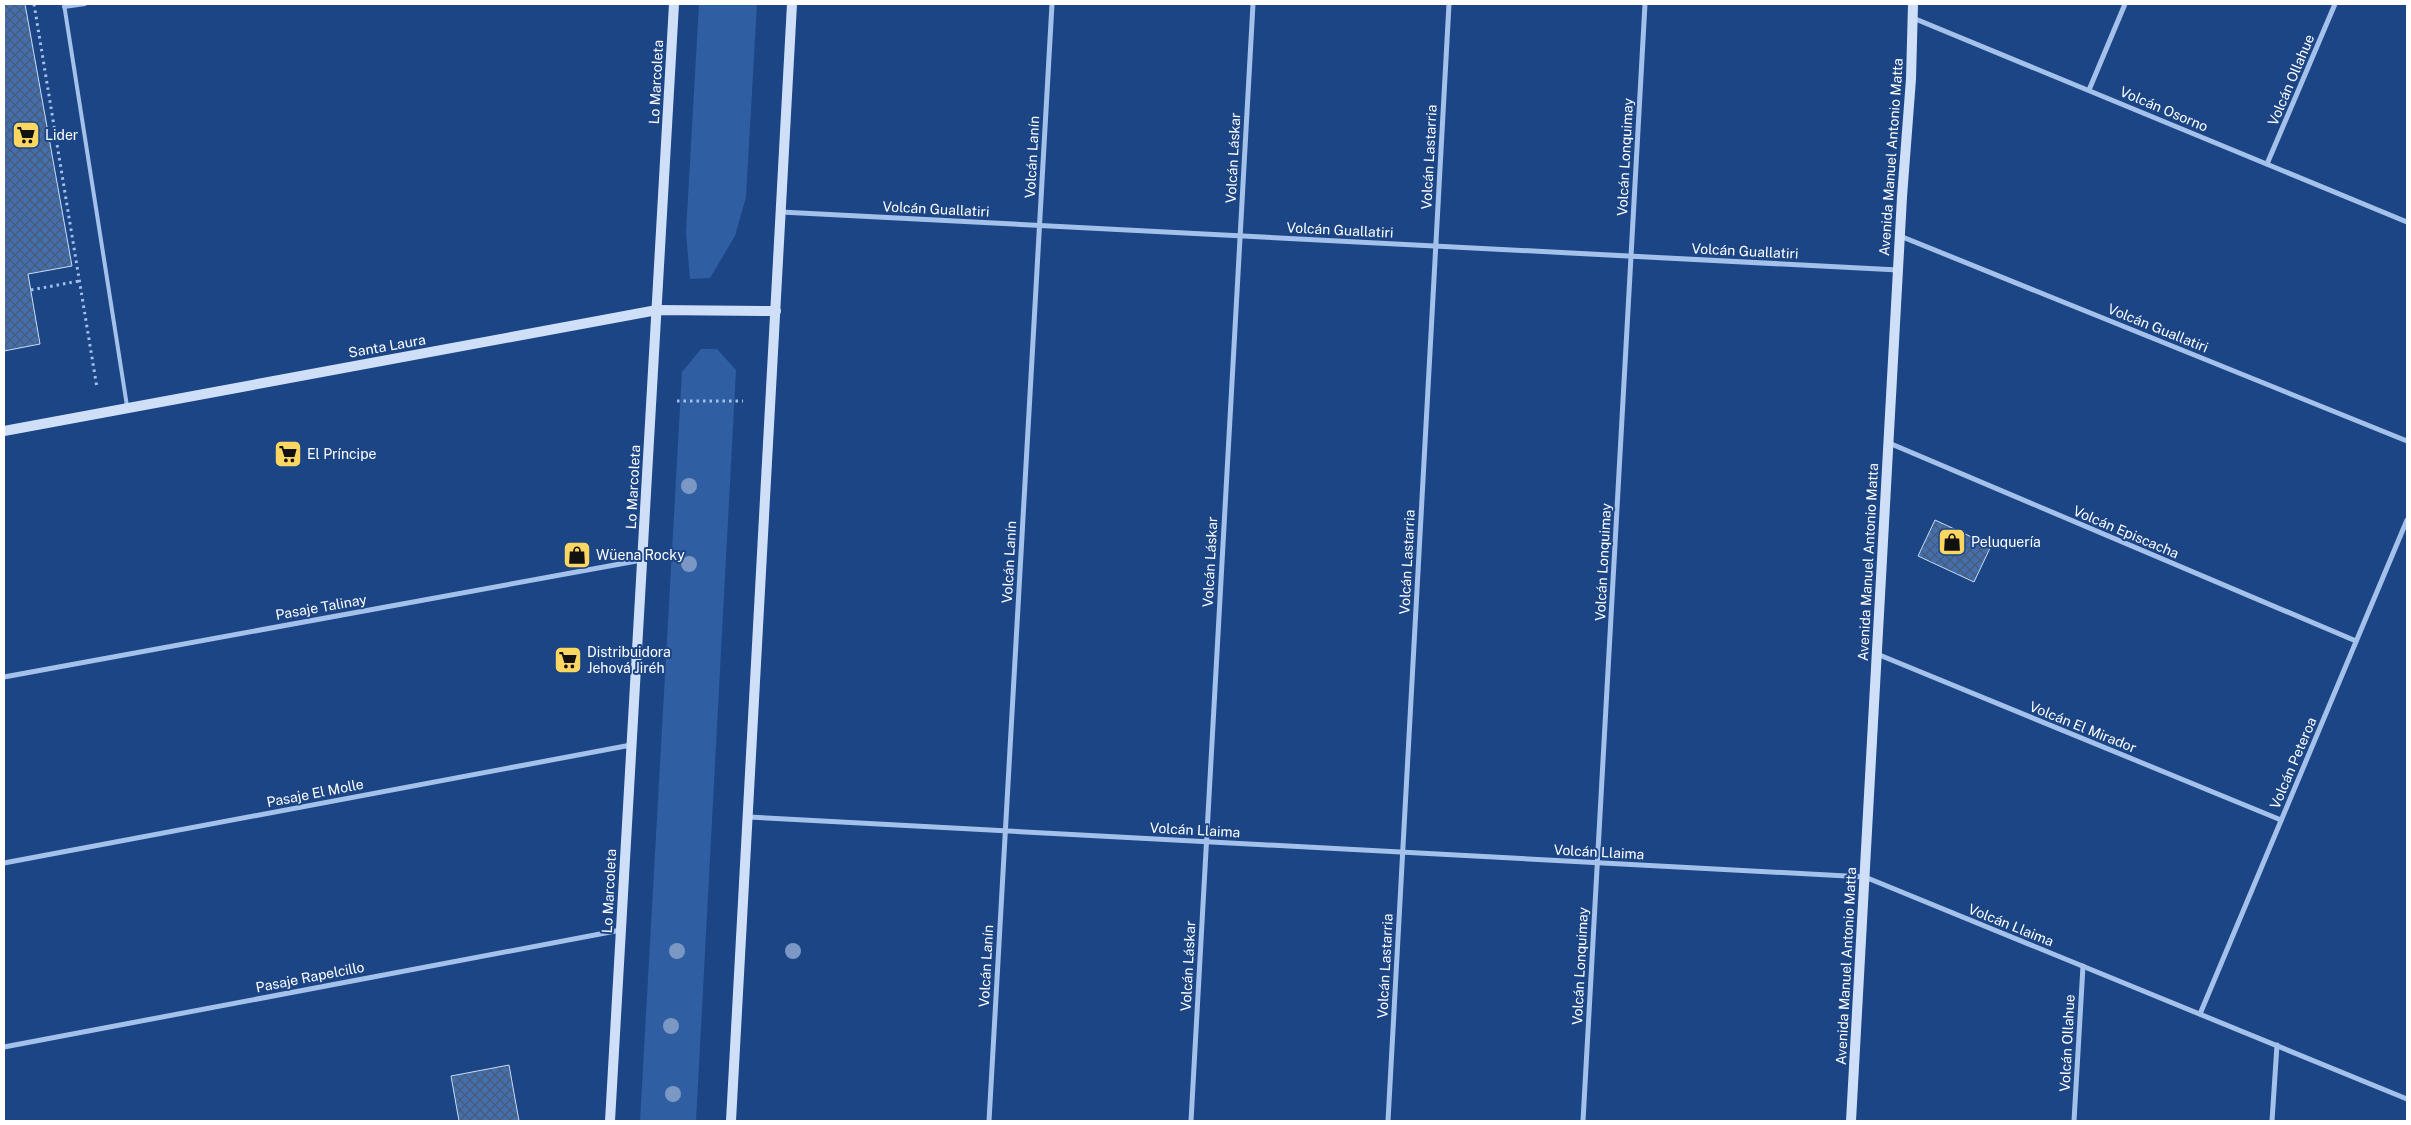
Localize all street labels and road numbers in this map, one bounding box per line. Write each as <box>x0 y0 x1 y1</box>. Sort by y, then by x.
street label: Volcán Ollahue <box>2265 32 2317 128</box>
street label: Lo Marcoleta <box>646 39 666 125</box>
street label: Avenida Manuel Antonio Matta <box>1876 58 1906 256</box>
street label: Volcán Osorno <box>2118 83 2210 135</box>
street label: Volcán Lonquimay <box>1614 97 1636 217</box>
street label: Volcán Lastarria <box>1418 104 1440 210</box>
street label: Volcán Láskar <box>1223 112 1243 204</box>
street label: Volcán Lanín <box>1022 115 1042 199</box>
street label: Volcán Guallatiri <box>882 198 990 220</box>
street label: Volcán Guallatiri <box>1286 219 1394 241</box>
street label: Volcán Guallatiri <box>1691 240 1799 262</box>
street label: Volcán Guallatiri <box>2105 301 2211 355</box>
street label: Santa Laura <box>347 331 427 361</box>
street label: Lo Marcoleta <box>623 444 643 530</box>
street label: Avenida Manuel Antonio Matta <box>1855 463 1881 661</box>
street label: Volcán Lonquimay <box>1592 502 1614 622</box>
street label: Volcán Episcacha <box>2071 503 2181 561</box>
street label: Volcán Lastarria <box>1396 509 1418 615</box>
street label: Volcán Láskar <box>1200 516 1220 608</box>
street label: Volcán Lanín <box>999 520 1019 604</box>
street label: Pasaje Talinay <box>274 591 368 623</box>
street label: Volcán El Mirador <box>2027 698 2139 756</box>
street label: Volcán Peteroa <box>2267 715 2319 811</box>
street label: Pasaje El Molle <box>265 776 365 810</box>
street label: Volcán Llaima <box>1149 820 1241 840</box>
street label: Volcán Llaima <box>1553 842 1645 862</box>
street label: Lo Marcoleta <box>599 848 619 934</box>
street label: Avenida Manuel Antonio Matta <box>1833 867 1859 1065</box>
street label: Volcán Llaima <box>1966 901 2056 949</box>
street label: Volcán Lonquimay <box>1569 906 1591 1026</box>
street label: Volcán Lastarria <box>1374 913 1396 1019</box>
street label: Volcán Láskar <box>1178 920 1198 1012</box>
street label: Volcán Lanín <box>976 924 996 1008</box>
street label: Pasaje Rapelcillo <box>254 959 366 995</box>
street label: Volcán Ollahue <box>2056 994 2078 1092</box>

